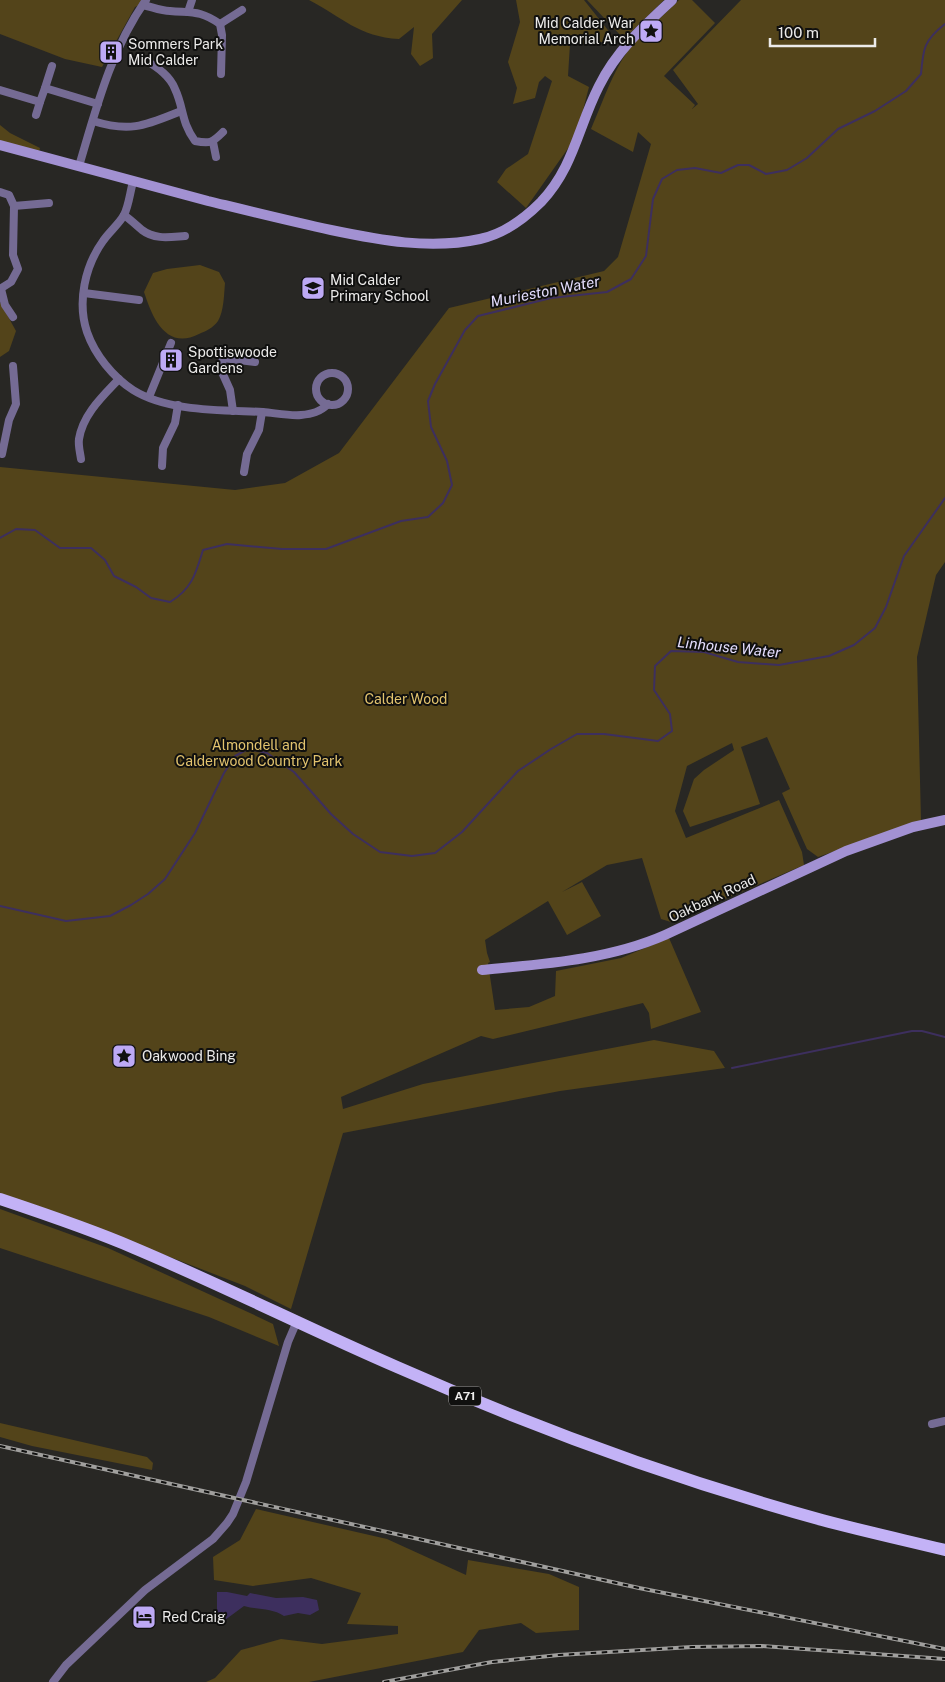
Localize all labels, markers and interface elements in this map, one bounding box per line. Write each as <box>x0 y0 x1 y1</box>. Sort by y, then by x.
place label: Mid Calder War Memorial Arch <box>534 15 634 47</box>
scale bar <box>770 15 875 47</box>
place icon: Mid Calder War Memorial Arch <box>638 18 664 44</box>
text: 100 m <box>778 24 819 41</box>
place label: Sommers Park Mid Calder <box>128 36 223 68</box>
building icon: Sommers Park Mid Calder <box>98 39 124 65</box>
place label: Mid Calder Primary School <box>330 272 429 304</box>
water label: Murieston Water <box>489 272 601 310</box>
school or university icon: Mid Calder Primary School <box>300 275 326 301</box>
place label: Spottiswoode Gardens <box>188 344 277 376</box>
building icon: Spottiswoode Gardens <box>158 347 184 373</box>
water label: Linhouse Water <box>676 633 782 661</box>
park label: Calder Wood <box>365 691 447 707</box>
park label: Almondell and Calderwood Country Park <box>176 737 343 769</box>
street label: Oakbank Road <box>666 871 758 925</box>
place icon: Oakwood Bing <box>111 1043 137 1069</box>
place label: Oakwood Bing <box>142 1048 236 1064</box>
road number: A71 <box>449 1386 481 1405</box>
hotel icon: Red Craig <box>131 1604 157 1630</box>
place label: Red Craig <box>162 1609 226 1625</box>

